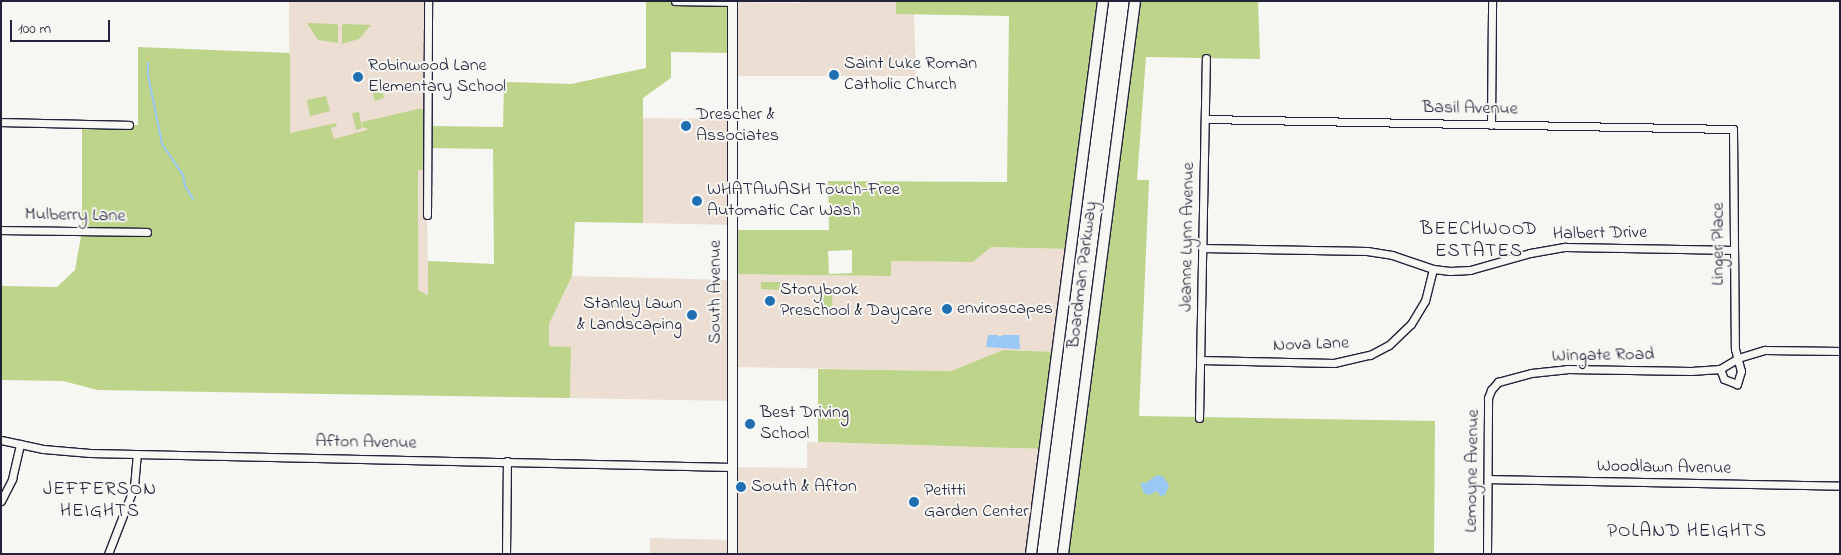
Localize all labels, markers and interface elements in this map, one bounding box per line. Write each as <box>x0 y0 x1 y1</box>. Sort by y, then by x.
scale bar <box>12 10 112 42</box>
text: 100 m <box>18 18 51 40</box>
place label: Saint Luke Roman Catholic Church <box>844 54 977 96</box>
place label: Robinwood Lane Elementary School <box>368 56 506 98</box>
marker: Saint Luke Roman Catholic Church <box>828 69 840 81</box>
marker: Robinwood Lane Elementary School <box>352 71 364 83</box>
street label: Basil Avenue <box>1422 97 1518 121</box>
place label: Drescher & Associates <box>696 105 779 148</box>
marker: Drescher & Associates <box>680 120 692 132</box>
street label: Jeanne Lynn Avenue <box>1176 162 1200 312</box>
place label: WHATAWASH Touch-Free Automatic Car Wash <box>707 180 900 222</box>
marker: WHATAWASH Touch-Free Automatic Car Wash <box>691 195 703 207</box>
street label: Boardman Parkway <box>1063 200 1103 350</box>
street label: Linger Place <box>1708 202 1730 286</box>
street label: Mulberry Lane <box>24 204 126 228</box>
district label: BEECHWOOD ESTATES <box>1419 219 1539 263</box>
street label: Halbert Drive <box>1553 222 1647 246</box>
street label: South Avenue <box>705 240 727 344</box>
place label: Storybook Preschool & Daycare <box>780 280 932 322</box>
place label: Stanley Lawn & Landscaping <box>577 294 682 336</box>
marker: Storybook Preschool & Daycare <box>764 295 776 307</box>
place label: enviroscapes <box>957 298 1053 320</box>
marker: enviroscapes <box>941 303 953 315</box>
marker: Stanley Lawn & Landscaping <box>686 309 698 321</box>
street label: Nova Lane <box>1273 333 1349 357</box>
street label: Wingate Road <box>1552 344 1654 368</box>
place label: Best Driving School <box>760 403 849 446</box>
street label: Lemoyne Avenue <box>1461 409 1485 533</box>
marker: Best Driving School <box>744 418 756 430</box>
street label: Afton Avenue <box>315 431 417 455</box>
street label: Woodlawn Avenue <box>1597 456 1731 480</box>
place label: South & Afton <box>751 476 857 498</box>
district label: JEFFERSON HEIGHTS <box>42 479 158 523</box>
marker: South & Afton <box>735 481 747 493</box>
place label: Petitti Garden Center <box>924 481 1029 524</box>
marker: Petitti Garden Center <box>908 496 920 508</box>
district label: POLAND HEIGHTS <box>1605 521 1769 543</box>

